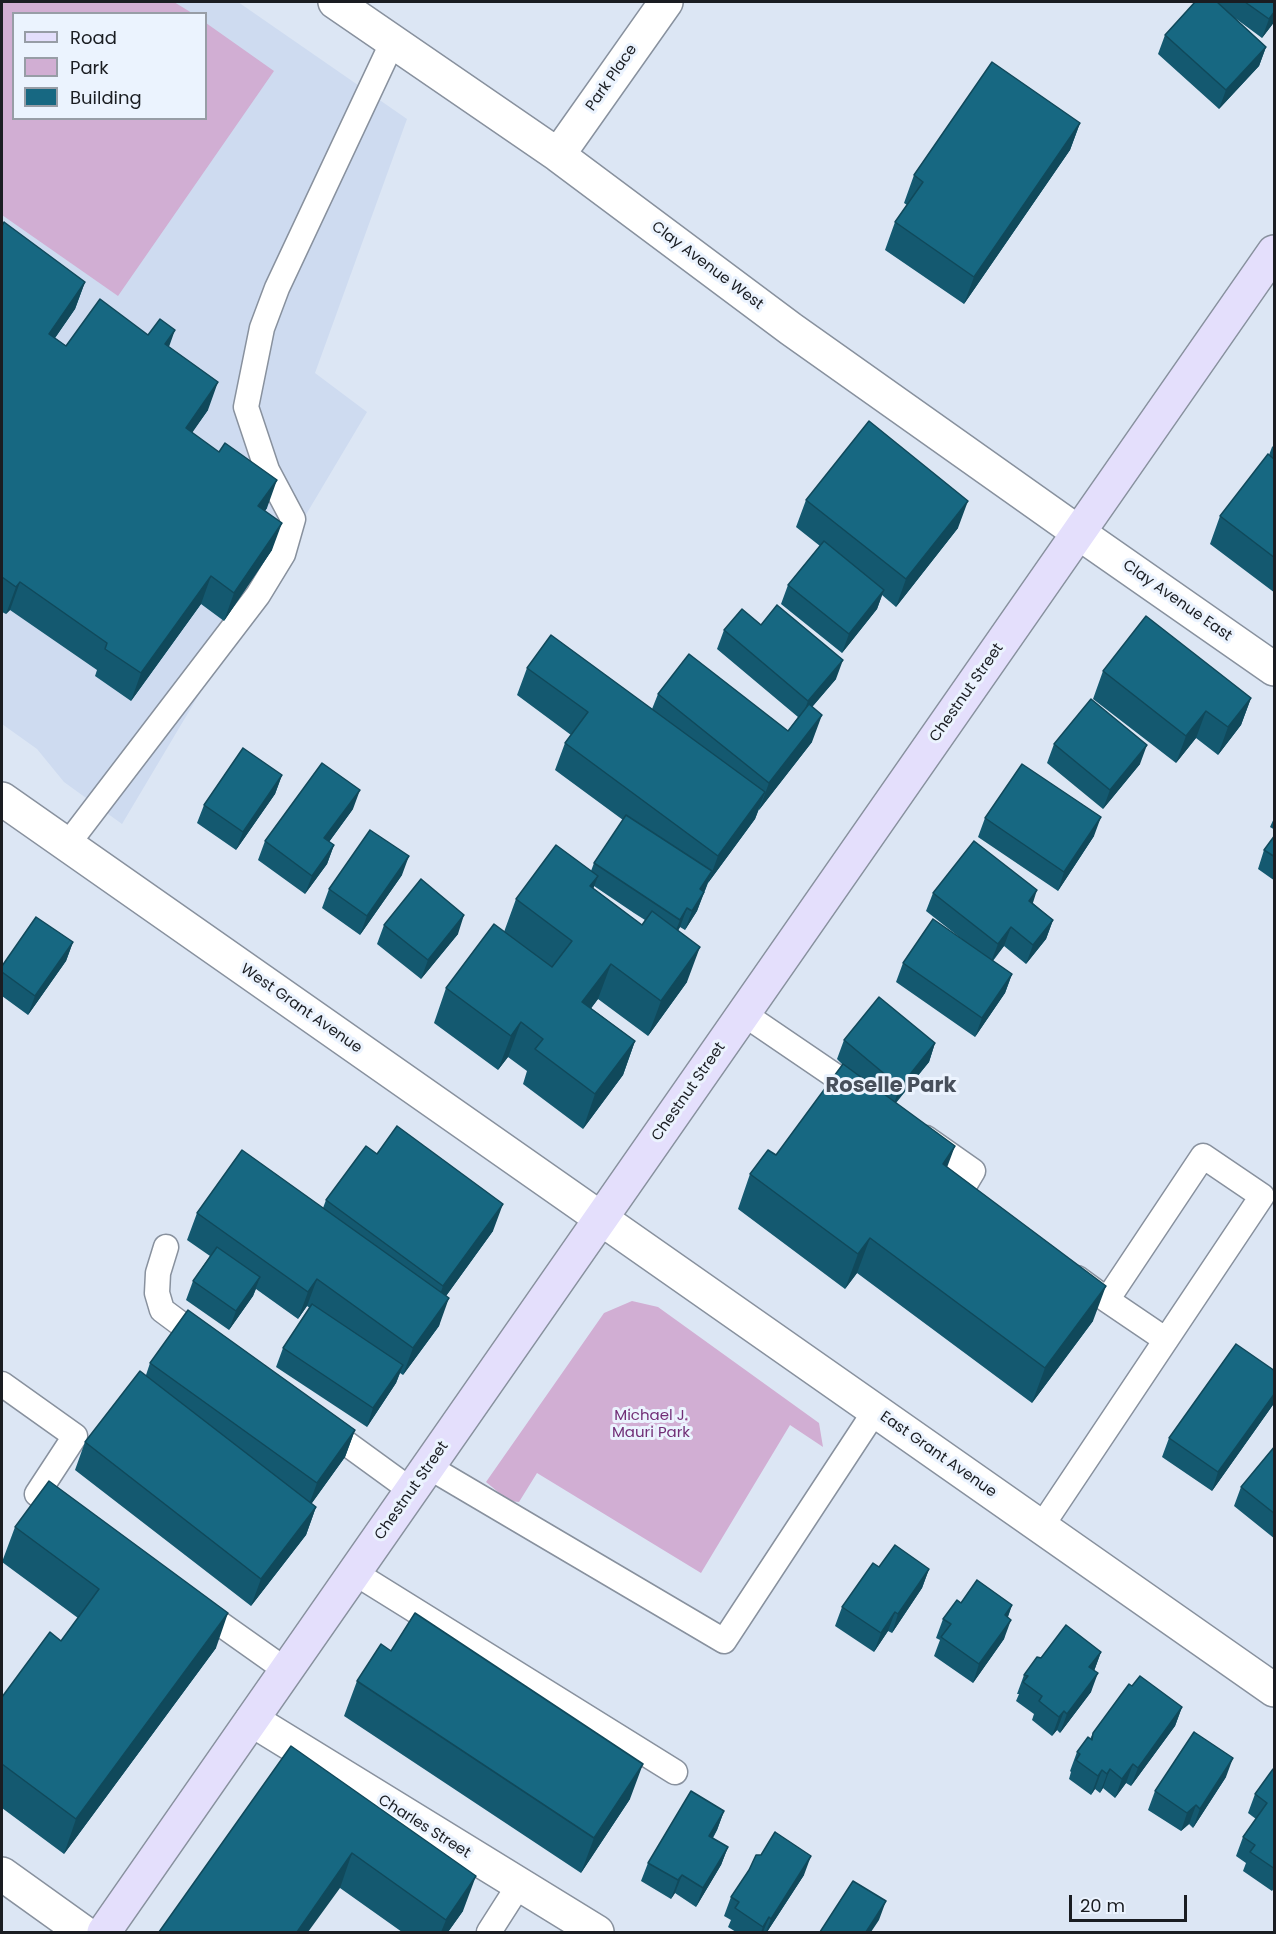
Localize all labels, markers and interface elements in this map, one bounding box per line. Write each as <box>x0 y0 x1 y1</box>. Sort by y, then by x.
legend <box>12 12 207 120</box>
text: Road <box>70 25 117 50</box>
street label: Park Place <box>583 41 641 115</box>
text: Park <box>70 55 109 80</box>
text: Building <box>70 85 142 110</box>
street label: Clay Avenue West <box>648 218 766 314</box>
street label: Clay Avenue East <box>1119 557 1235 645</box>
street label: Chestnut Street <box>926 640 1008 746</box>
street label: West Grant Avenue <box>237 960 365 1058</box>
street label: Chestnut Street <box>648 1039 730 1145</box>
district label: Roselle Park <box>826 1074 956 1100</box>
park label: Michael J. Mauri Park <box>612 1407 690 1442</box>
street label: East Grant Avenue <box>876 1408 1000 1502</box>
street label: Chestnut Street <box>371 1438 453 1544</box>
street label: Charles Street <box>374 1791 474 1863</box>
scale bar <box>1072 1883 1190 1921</box>
text: 20 m <box>1080 1893 1125 1918</box>

